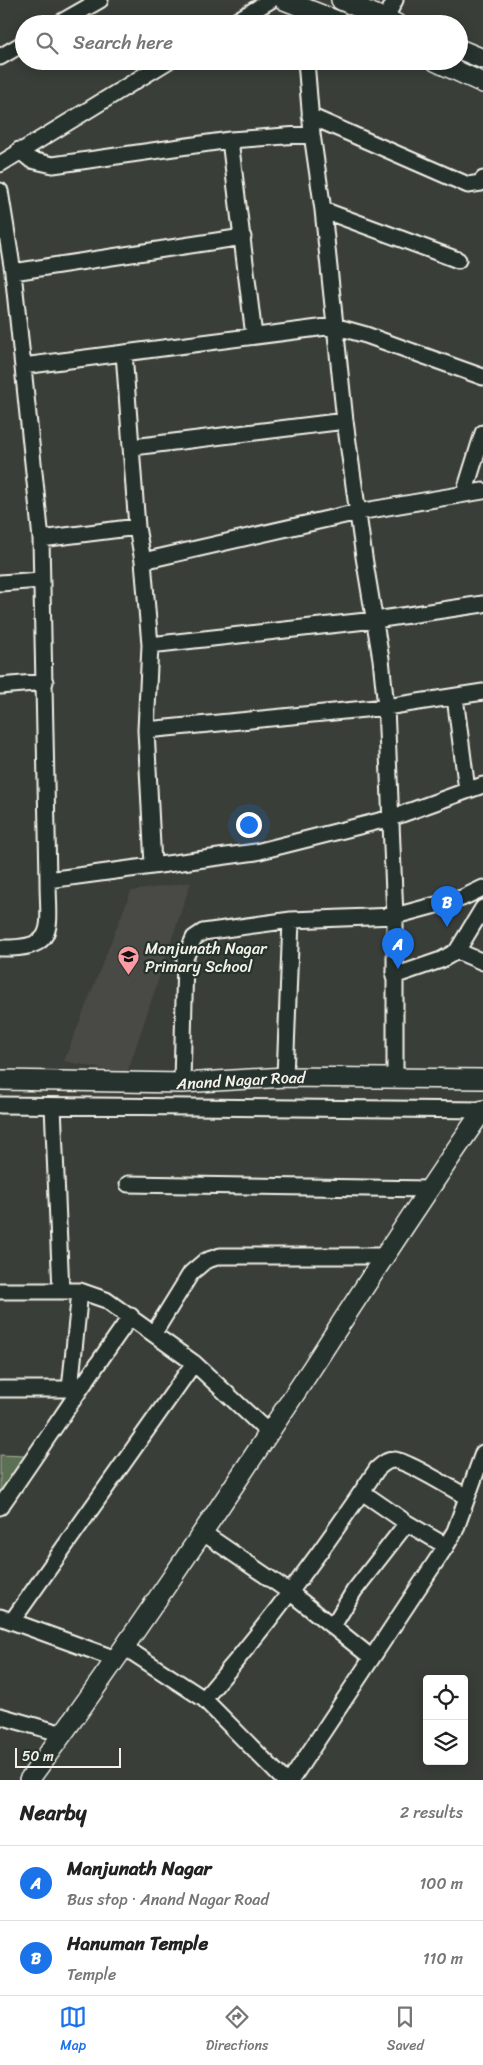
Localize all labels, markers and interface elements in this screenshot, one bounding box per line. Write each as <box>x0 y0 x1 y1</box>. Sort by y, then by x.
search box <box>15 15 468 70</box>
text: Search here <box>73 26 173 59</box>
icon: search <box>33 29 61 57</box>
your location <box>236 812 262 838</box>
pin: B <box>431 886 463 927</box>
pin: A <box>382 928 414 969</box>
place label: Manjunath Nagar Primary School <box>145 934 268 981</box>
school or university icon: Manjunath Nagar Primary School <box>117 945 141 976</box>
street label: Anand Nagar Road <box>175 1063 307 1098</box>
map controls <box>423 1675 468 1765</box>
button: locate <box>423 1675 468 1720</box>
button: layers <box>423 1720 468 1765</box>
text: 50 m <box>22 1744 54 1769</box>
scale bar <box>15 1745 121 1768</box>
text: Nearby <box>20 1794 86 1832</box>
text: 2 results <box>400 1798 463 1827</box>
text: Manjunath Nagar <box>67 1852 211 1885</box>
text: A <box>31 1869 41 1898</box>
text: 100 m <box>419 1869 463 1898</box>
text: Bus stop · Anand Nagar Road <box>67 1885 269 1914</box>
text: Hanuman Temple <box>67 1927 208 1960</box>
text: B <box>31 1944 41 1973</box>
text: 110 m <box>423 1944 463 1973</box>
text: Temple <box>67 1960 116 1989</box>
tab: Map <box>59 2003 87 2058</box>
tab: Directions <box>206 2003 268 2058</box>
tab: Saved <box>387 2003 424 2058</box>

